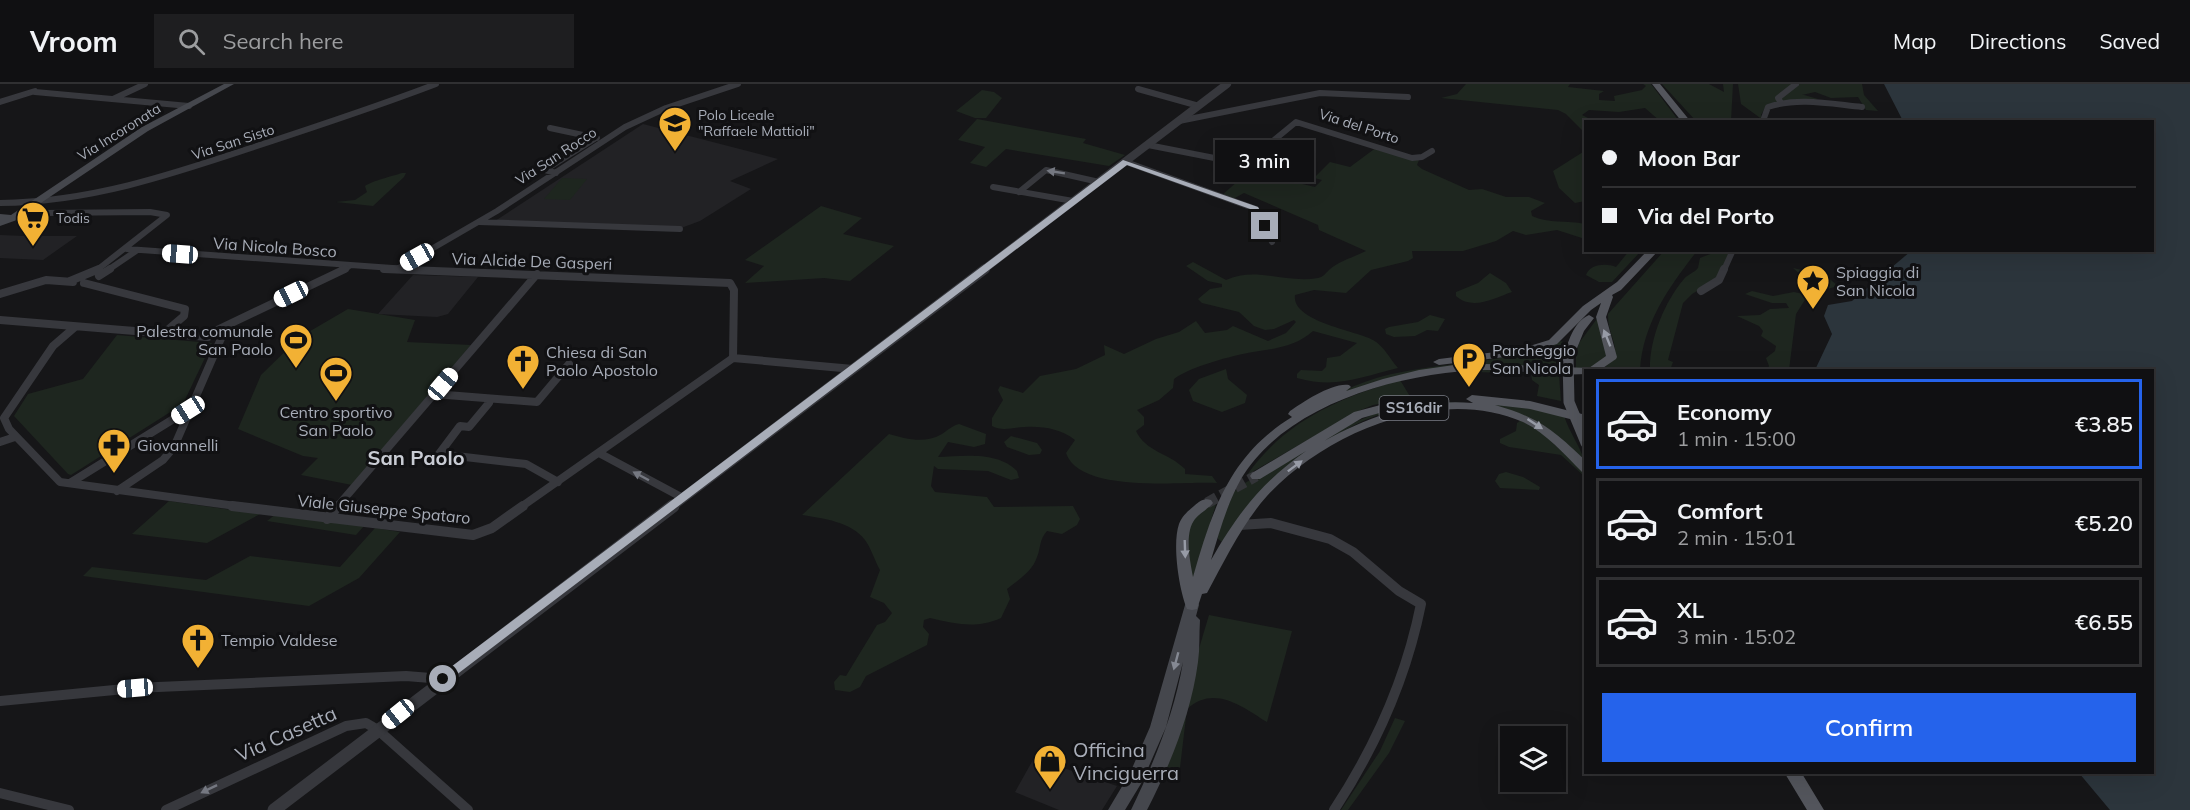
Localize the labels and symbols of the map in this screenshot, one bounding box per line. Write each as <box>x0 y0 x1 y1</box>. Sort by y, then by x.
street label: Via Incoronata <box>74 99 164 165</box>
school or university icon: Polo Liceale "Raffaele Mattioli" <box>657 105 693 152</box>
street label: Via del Porto <box>1317 105 1401 147</box>
place label: Polo Liceale "Raffaele Mattioli" <box>698 106 815 140</box>
street label: Via San Sisto <box>189 120 277 164</box>
street label: Via San Rocco <box>512 123 600 189</box>
callout: 3 min <box>1216 139 1314 181</box>
one-way arrow <box>1046 167 1065 176</box>
supermarket icon: Todis <box>15 200 51 247</box>
place label: Todis <box>56 209 90 227</box>
route end <box>1251 212 1278 239</box>
street label: Via Nicola Bosco <box>213 233 337 261</box>
car <box>397 240 437 274</box>
car <box>161 244 199 264</box>
street label: Via Alcide De Gasperi <box>451 248 613 274</box>
place label: Spiaggia di San Nicola <box>1836 262 1919 300</box>
place icon: Spiaggia di San Nicola <box>1795 263 1831 310</box>
car <box>271 278 311 310</box>
place label: Palestra comunale San Paolo <box>136 321 273 359</box>
sports icon: Palestra comunale San Paolo <box>278 322 314 369</box>
one-way arrow <box>1602 329 1612 347</box>
place label: Parcheggio San Nicola <box>1492 340 1576 378</box>
parking icon: Parcheggio San Nicola <box>1451 341 1487 388</box>
place label: Chiesa di San Paolo Apostolo <box>546 342 658 380</box>
church icon: Chiesa di San Paolo Apostolo <box>505 343 541 390</box>
sports icon: Centro sportivo San Paolo <box>318 355 354 402</box>
car <box>425 364 461 404</box>
car <box>168 393 208 427</box>
road number: SS16dir <box>1380 396 1448 420</box>
place label: Centro sportivo San Paolo <box>280 402 392 440</box>
one-way arrow <box>1527 418 1543 429</box>
pharmacy icon: Giovannelli <box>96 427 132 474</box>
place label: Giovannelli <box>137 435 218 455</box>
district label: San Paolo <box>368 445 465 470</box>
one-way arrow <box>1287 460 1303 473</box>
one-way arrow <box>633 471 650 481</box>
street label: Viale Giuseppe Spataro <box>296 490 472 528</box>
one-way arrow <box>1180 540 1190 559</box>
church icon: Tempio Valdese <box>180 622 216 669</box>
place label: Tempio Valdese <box>221 630 338 650</box>
one-way arrow <box>1171 653 1180 671</box>
route start <box>429 665 456 692</box>
car <box>116 677 154 699</box>
car <box>378 696 418 732</box>
street label: Via Casetta <box>231 700 340 767</box>
place label: Officina Vinciguerra <box>1073 737 1179 785</box>
shop icon: Officina Vinciguerra <box>1032 743 1068 790</box>
one-way arrow <box>201 784 218 793</box>

